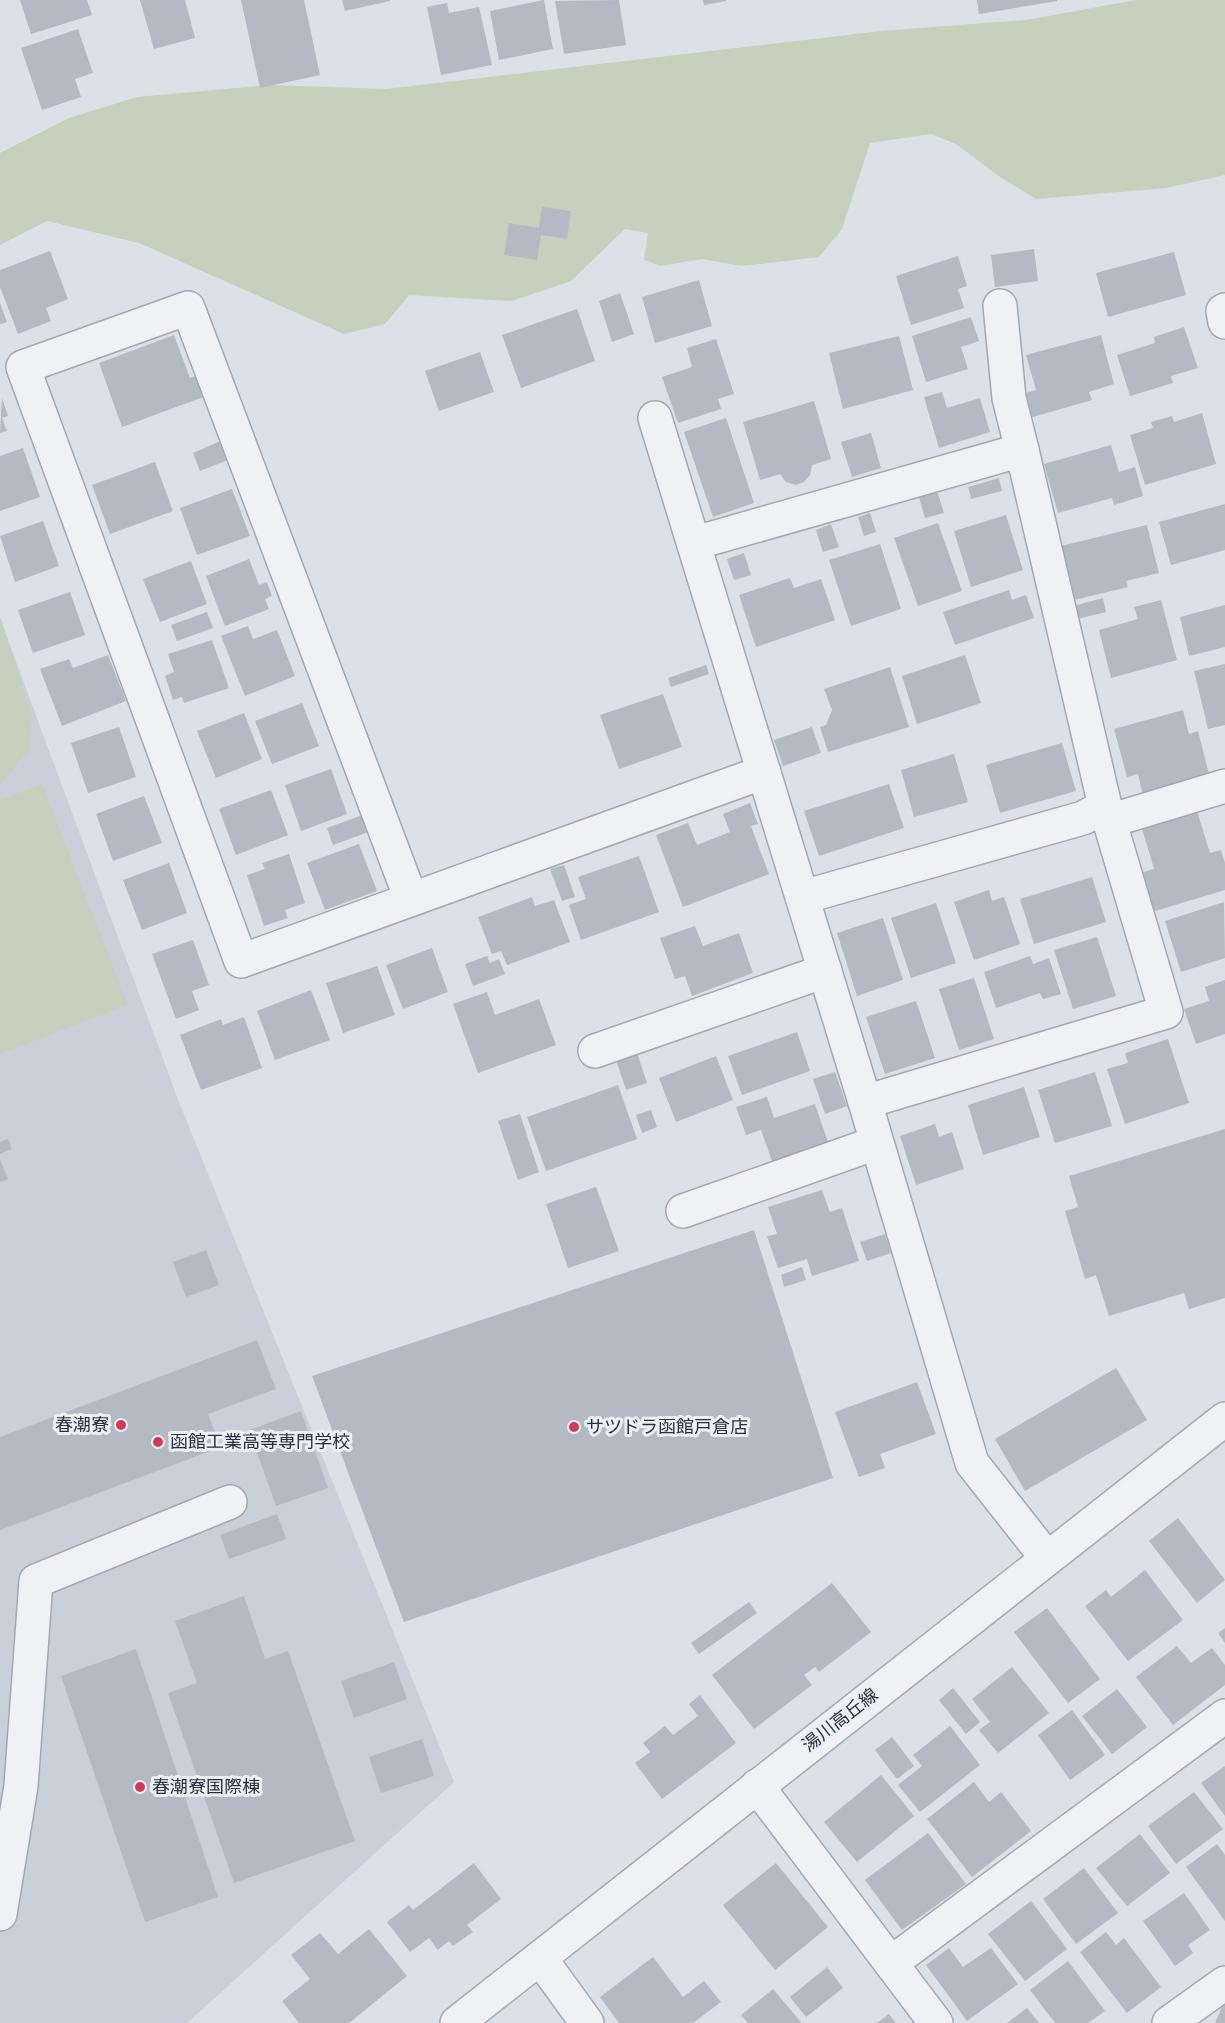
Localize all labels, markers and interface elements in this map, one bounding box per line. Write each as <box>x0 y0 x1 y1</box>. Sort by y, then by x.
place label: 春潮寮 <box>55 1414 109 1436</box>
place label: サツドラ函館戸倉店 <box>586 1416 748 1438</box>
marker: 春潮寮 <box>114 1418 128 1432</box>
marker: サツドラ函館戸倉店 <box>567 1420 581 1434</box>
place label: 函館工業高等専門学校 <box>170 1431 350 1453</box>
marker: 函館工業高等専門学校 <box>151 1435 165 1449</box>
street label: 湯川高丘線 <box>798 1684 882 1756</box>
place label: 春潮寮国際棟 <box>152 1776 260 1798</box>
marker: 春潮寮国際棟 <box>133 1780 147 1794</box>

